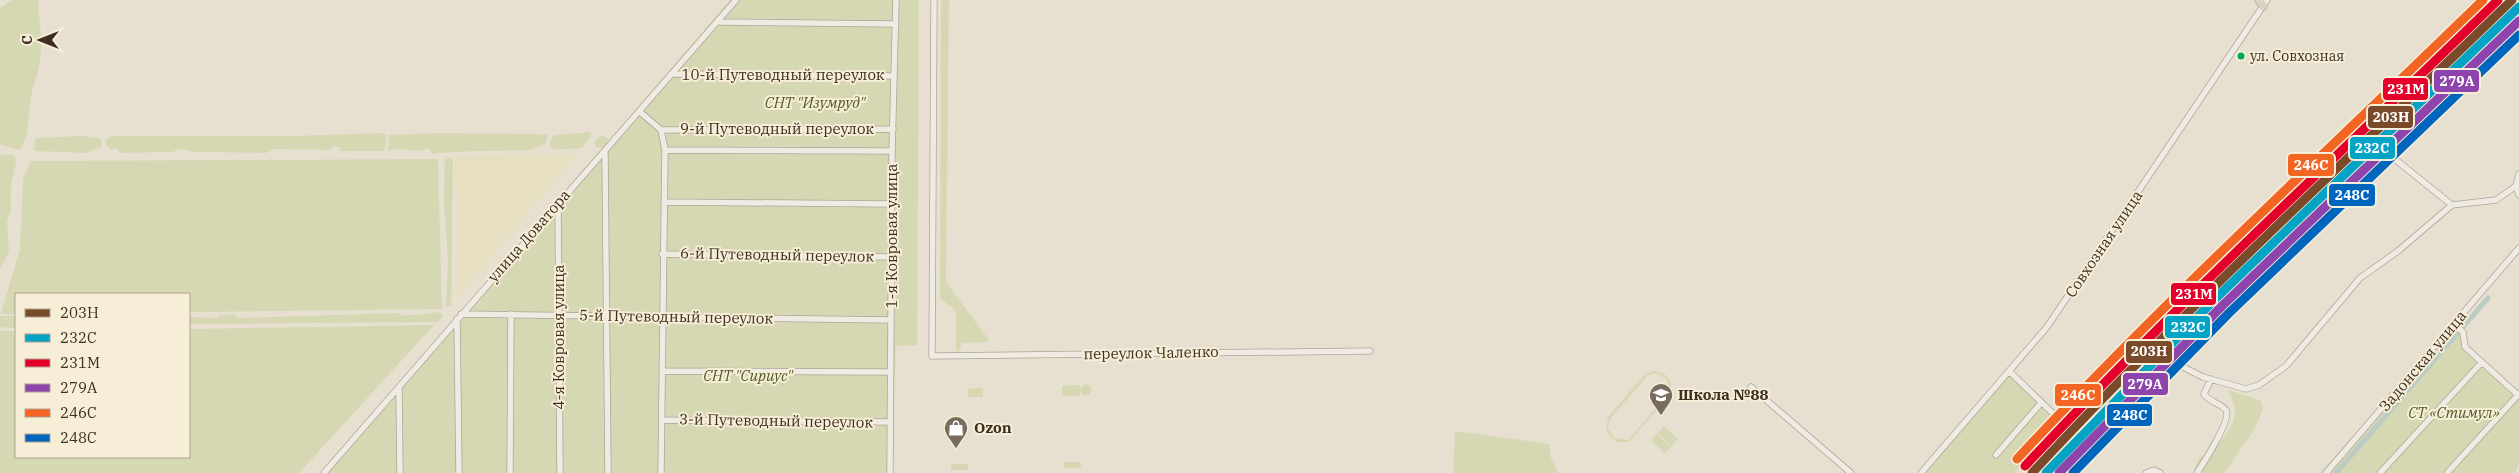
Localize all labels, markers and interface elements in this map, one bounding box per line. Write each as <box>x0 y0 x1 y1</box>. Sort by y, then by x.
north arrow <box>15 15 65 65</box>
text: С <box>18 35 36 45</box>
place label: ул. Совхозная <box>2250 47 2344 65</box>
marker: ул. Совхозная <box>2236 51 2246 61</box>
street label: 10-й Путеводный переулок <box>681 65 885 84</box>
line badge: 279А <box>2433 69 2480 93</box>
text: 279А <box>2440 72 2475 90</box>
line badge: 231М <box>2382 77 2429 101</box>
text: 231М <box>2387 80 2425 98</box>
park label: СНТ "Изумруд" <box>765 93 866 112</box>
line badge: 203Н <box>2367 105 2414 129</box>
text: 203Н <box>2373 108 2409 126</box>
street label: 9-й Путеводный переулок <box>680 119 874 138</box>
line badge: 232C <box>2349 136 2396 160</box>
text: 232C <box>2355 139 2389 157</box>
line badge: 246С <box>2287 153 2335 177</box>
text: 246С <box>2294 156 2328 174</box>
street label: 1-я Ковровая улица <box>882 164 901 308</box>
line badge: 248С <box>2328 183 2376 207</box>
street label: улица Доватора <box>483 185 574 286</box>
text: 248С <box>2335 186 2369 204</box>
street label: Совхозная улица <box>2061 187 2146 301</box>
street label: 6-й Путеводный переулок <box>680 243 874 266</box>
street label: 4-я Ковровая улица <box>549 265 568 409</box>
line badge: 231М <box>2170 282 2217 306</box>
text: 231М <box>2175 285 2213 303</box>
legend <box>15 293 190 458</box>
text: 203Н <box>60 303 99 322</box>
street label: 5-й Путеводный переулок <box>579 305 773 328</box>
street label: Задонская улица <box>2375 306 2470 415</box>
line badge: 232C <box>2164 315 2211 339</box>
text: 232C <box>2171 318 2205 336</box>
text: 232C <box>60 328 97 347</box>
line badge: 203Н <box>2125 340 2173 364</box>
street label: переулок Чаленко <box>1083 342 1219 363</box>
text: 203Н <box>2131 342 2167 360</box>
text: 231М <box>60 353 100 372</box>
park label: СНТ "Сириус" <box>703 366 794 385</box>
line badge: 279А <box>2122 372 2169 396</box>
text: 279А <box>2128 375 2163 393</box>
text: 279А <box>60 378 98 397</box>
school or university icon: Школа №88 <box>1648 382 1674 416</box>
line badge: 246С <box>2054 383 2102 407</box>
place label: Школа №88 <box>1678 385 1768 404</box>
text: 246С <box>2061 386 2095 404</box>
text: 246С <box>60 403 97 422</box>
line badge: 248С <box>2106 403 2153 427</box>
park label: СТ «Стимул» <box>2408 403 2500 422</box>
text: 248С <box>2113 406 2147 424</box>
street label: 3-й Путеводный переулок <box>679 409 873 432</box>
shop icon: Ozon <box>943 415 969 449</box>
place label: Ozon <box>974 418 1012 437</box>
text: 248С <box>60 428 97 447</box>

